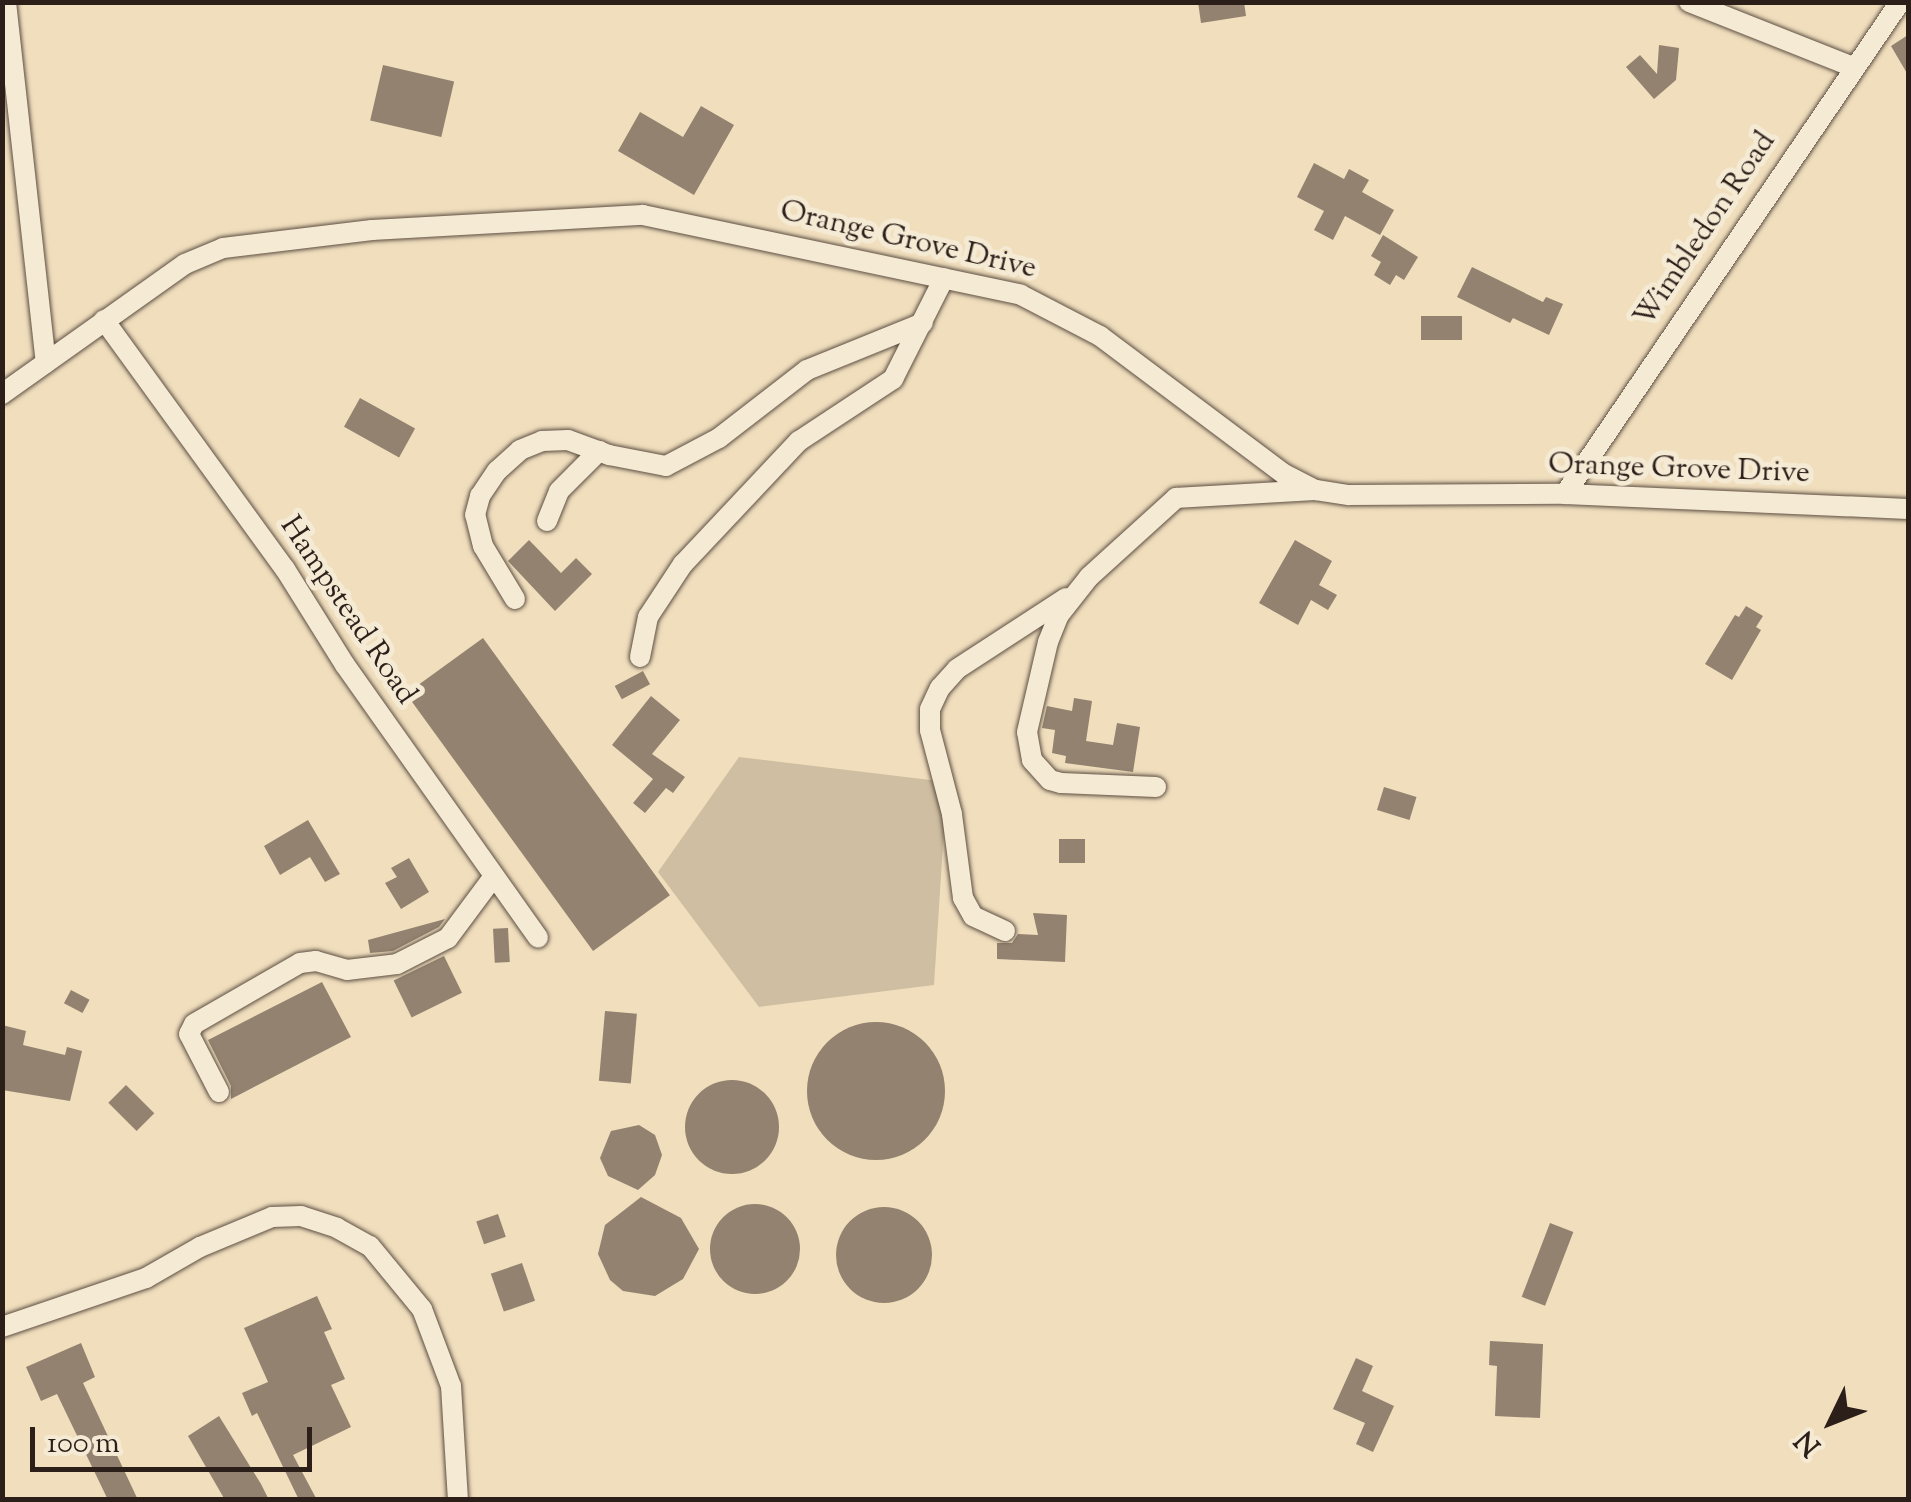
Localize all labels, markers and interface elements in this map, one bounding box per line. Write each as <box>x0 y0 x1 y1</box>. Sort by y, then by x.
street label: Wimbledon Road <box>1627 126 1785 334</box>
street label: Orange Grove Drive <box>776 194 1040 288</box>
street label: Orange Grove Drive <box>1548 447 1810 493</box>
street label: Hampstead Road <box>271 510 423 712</box>
north arrow <box>1781 1372 1881 1472</box>
scale bar <box>35 1407 318 1469</box>
text: N <box>1787 1421 1831 1464</box>
text: 100 m <box>47 1423 120 1466</box>

